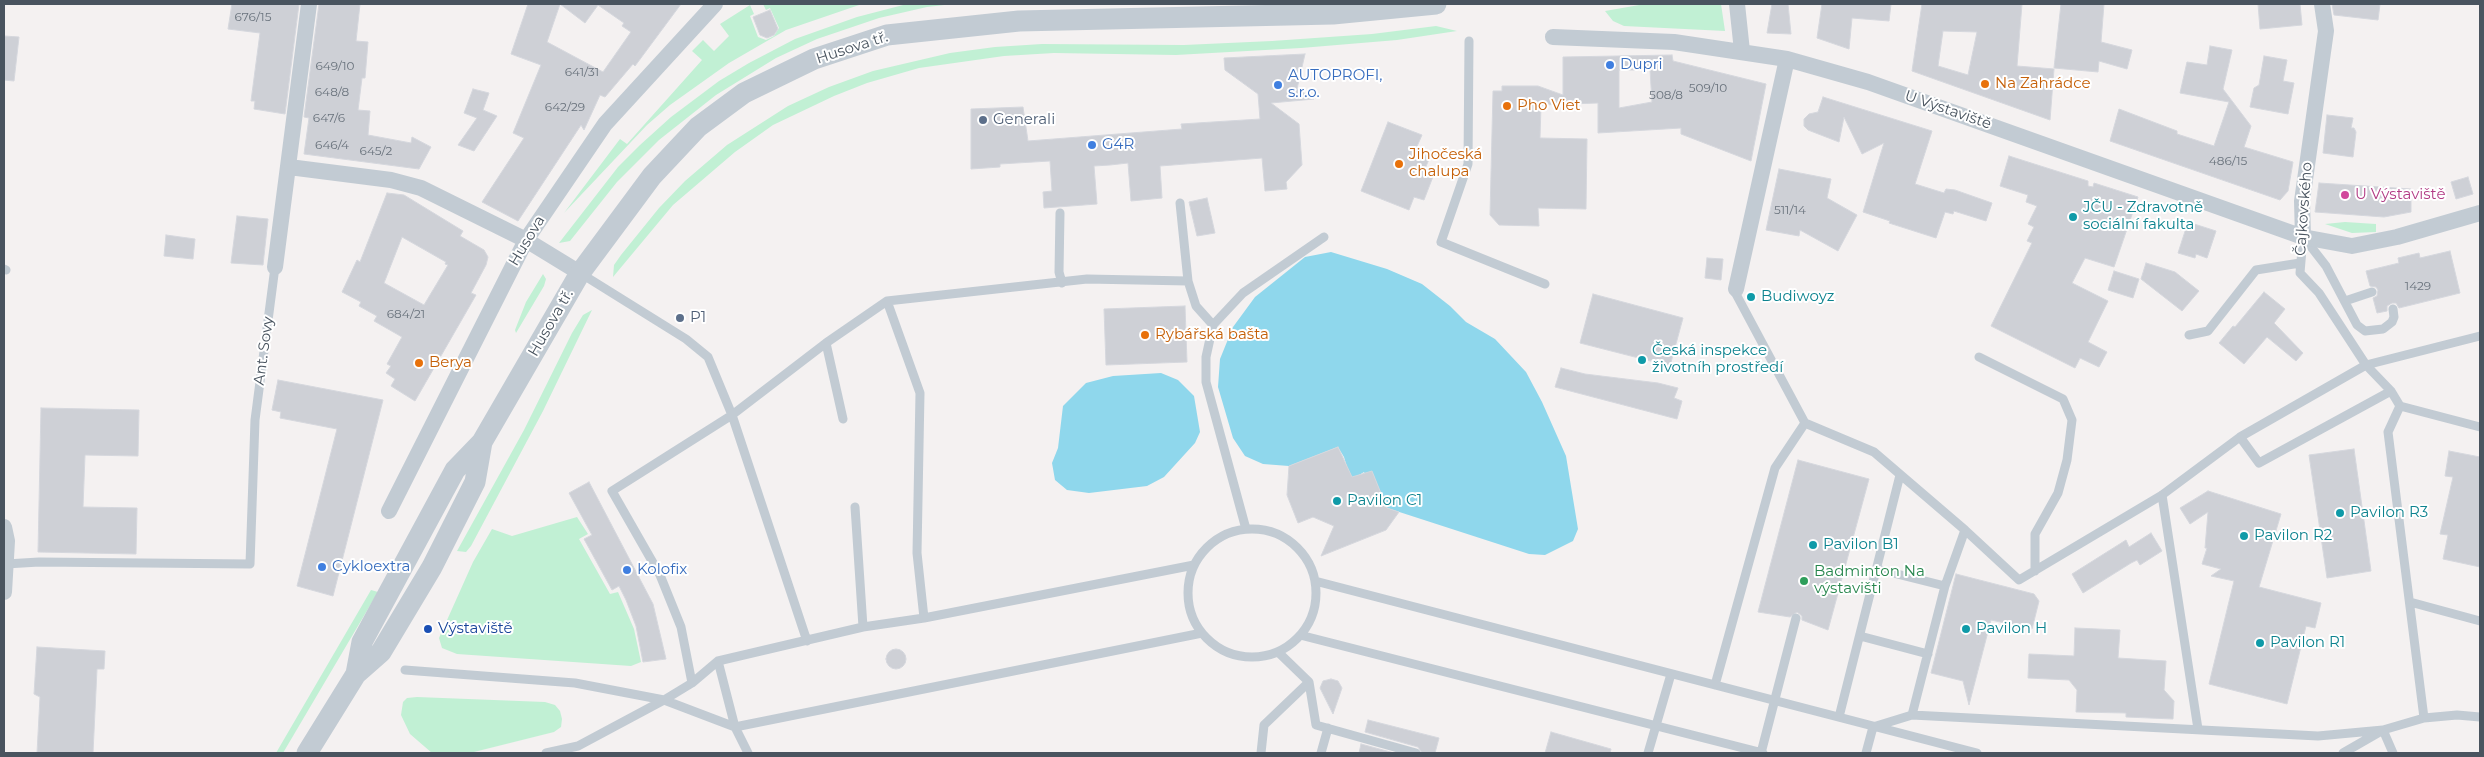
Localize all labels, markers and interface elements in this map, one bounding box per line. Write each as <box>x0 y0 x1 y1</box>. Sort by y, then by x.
house number: 676/15 <box>235 10 271 24</box>
street label: Husova tř. <box>814 28 890 68</box>
place label: Dupri <box>1620 56 1663 74</box>
house number: 649/10 <box>316 59 354 73</box>
marker: Dupri <box>1604 59 1616 71</box>
house number: 641/31 <box>565 65 599 79</box>
place label: AUTOPROFI, s.r.o. <box>1288 67 1383 102</box>
place label: Na Zahrádce <box>1995 75 2091 93</box>
marker: Na Zahrádce <box>1979 78 1991 90</box>
marker: AUTOPROFI, s.r.o. <box>1272 79 1284 91</box>
house number: 509/10 <box>1689 81 1727 95</box>
house number: 648/8 <box>315 85 349 99</box>
street label: U Výstaviště <box>1902 87 1994 133</box>
house number: 508/8 <box>1649 88 1683 102</box>
place label: Pho Viet <box>1517 97 1581 115</box>
house number: 642/29 <box>545 100 585 114</box>
marker: Pho Viet <box>1501 100 1513 112</box>
house number: 647/6 <box>313 111 345 125</box>
place label: Generali <box>993 111 1055 129</box>
marker: Generali <box>977 114 989 126</box>
place label: G4R <box>1102 136 1134 154</box>
house number: 646/4 <box>315 138 349 152</box>
marker: G4R <box>1086 139 1098 151</box>
house number: 645/2 <box>360 144 392 158</box>
place label: Jihočeská chalupa <box>1409 146 1482 181</box>
house number: 486/15 <box>2209 154 2247 168</box>
marker: Jihočeská chalupa <box>1393 158 1405 170</box>
street label: Čajkovského <box>2292 161 2316 257</box>
place label: U Výstaviště <box>2355 186 2445 204</box>
marker: U Výstaviště <box>2339 189 2351 201</box>
place label: JČU - Zdravotně sociální fakulta <box>2083 199 2203 234</box>
house number: 511/14 <box>1774 203 1806 217</box>
marker: JČU - Zdravotně sociální fakulta <box>2067 211 2079 223</box>
street label: Husova <box>505 213 549 269</box>
house number: 1429 <box>2405 279 2431 293</box>
street label: Husova tř. <box>525 286 577 360</box>
place label: Budiwoyz <box>1761 288 1834 306</box>
marker: Budiwoyz <box>1745 291 1757 303</box>
house number: 684/21 <box>387 307 425 321</box>
place label: P1 <box>690 309 706 327</box>
marker: P1 <box>674 312 686 324</box>
street label: Ant. Sovy <box>250 316 278 386</box>
place label: Rybářská bašta <box>1155 326 1269 344</box>
marker: Rybářská bašta <box>1139 329 1151 341</box>
place label: Česká inspekce životníh prostředí <box>1652 342 1783 377</box>
place label: Berya <box>429 354 472 372</box>
marker: Česká inspekce životníh prostředí <box>1636 354 1648 366</box>
marker: Berya <box>413 357 425 369</box>
place label: Pavilon C1 <box>1347 492 1422 510</box>
marker: Pavilon C1 <box>1331 495 1343 507</box>
place label: Pavilon R3 <box>2350 504 2428 522</box>
marker: Pavilon R3 <box>2334 507 2346 519</box>
place label: Pavilon R2 <box>2254 527 2332 545</box>
marker: Pavilon R2 <box>2238 530 2250 542</box>
place label: Pavilon B1 <box>1823 536 1899 554</box>
marker: Pavilon B1 <box>1807 539 1819 551</box>
place label: Cykloextra <box>332 558 410 576</box>
marker: Cykloextra <box>316 561 328 573</box>
place label: Kolofix <box>637 561 687 579</box>
place label: Badminton Na výstavišti <box>1814 563 1925 598</box>
marker: Kolofix <box>621 564 633 576</box>
marker: Badminton Na výstavišti <box>1798 575 1810 587</box>
place label: Výstaviště <box>438 620 513 638</box>
place label: Pavilon H <box>1976 620 2047 638</box>
marker: Výstaviště <box>422 623 434 635</box>
marker: Pavilon H <box>1960 623 1972 635</box>
place label: Pavilon R1 <box>2270 634 2345 652</box>
marker: Pavilon R1 <box>2254 637 2266 649</box>

